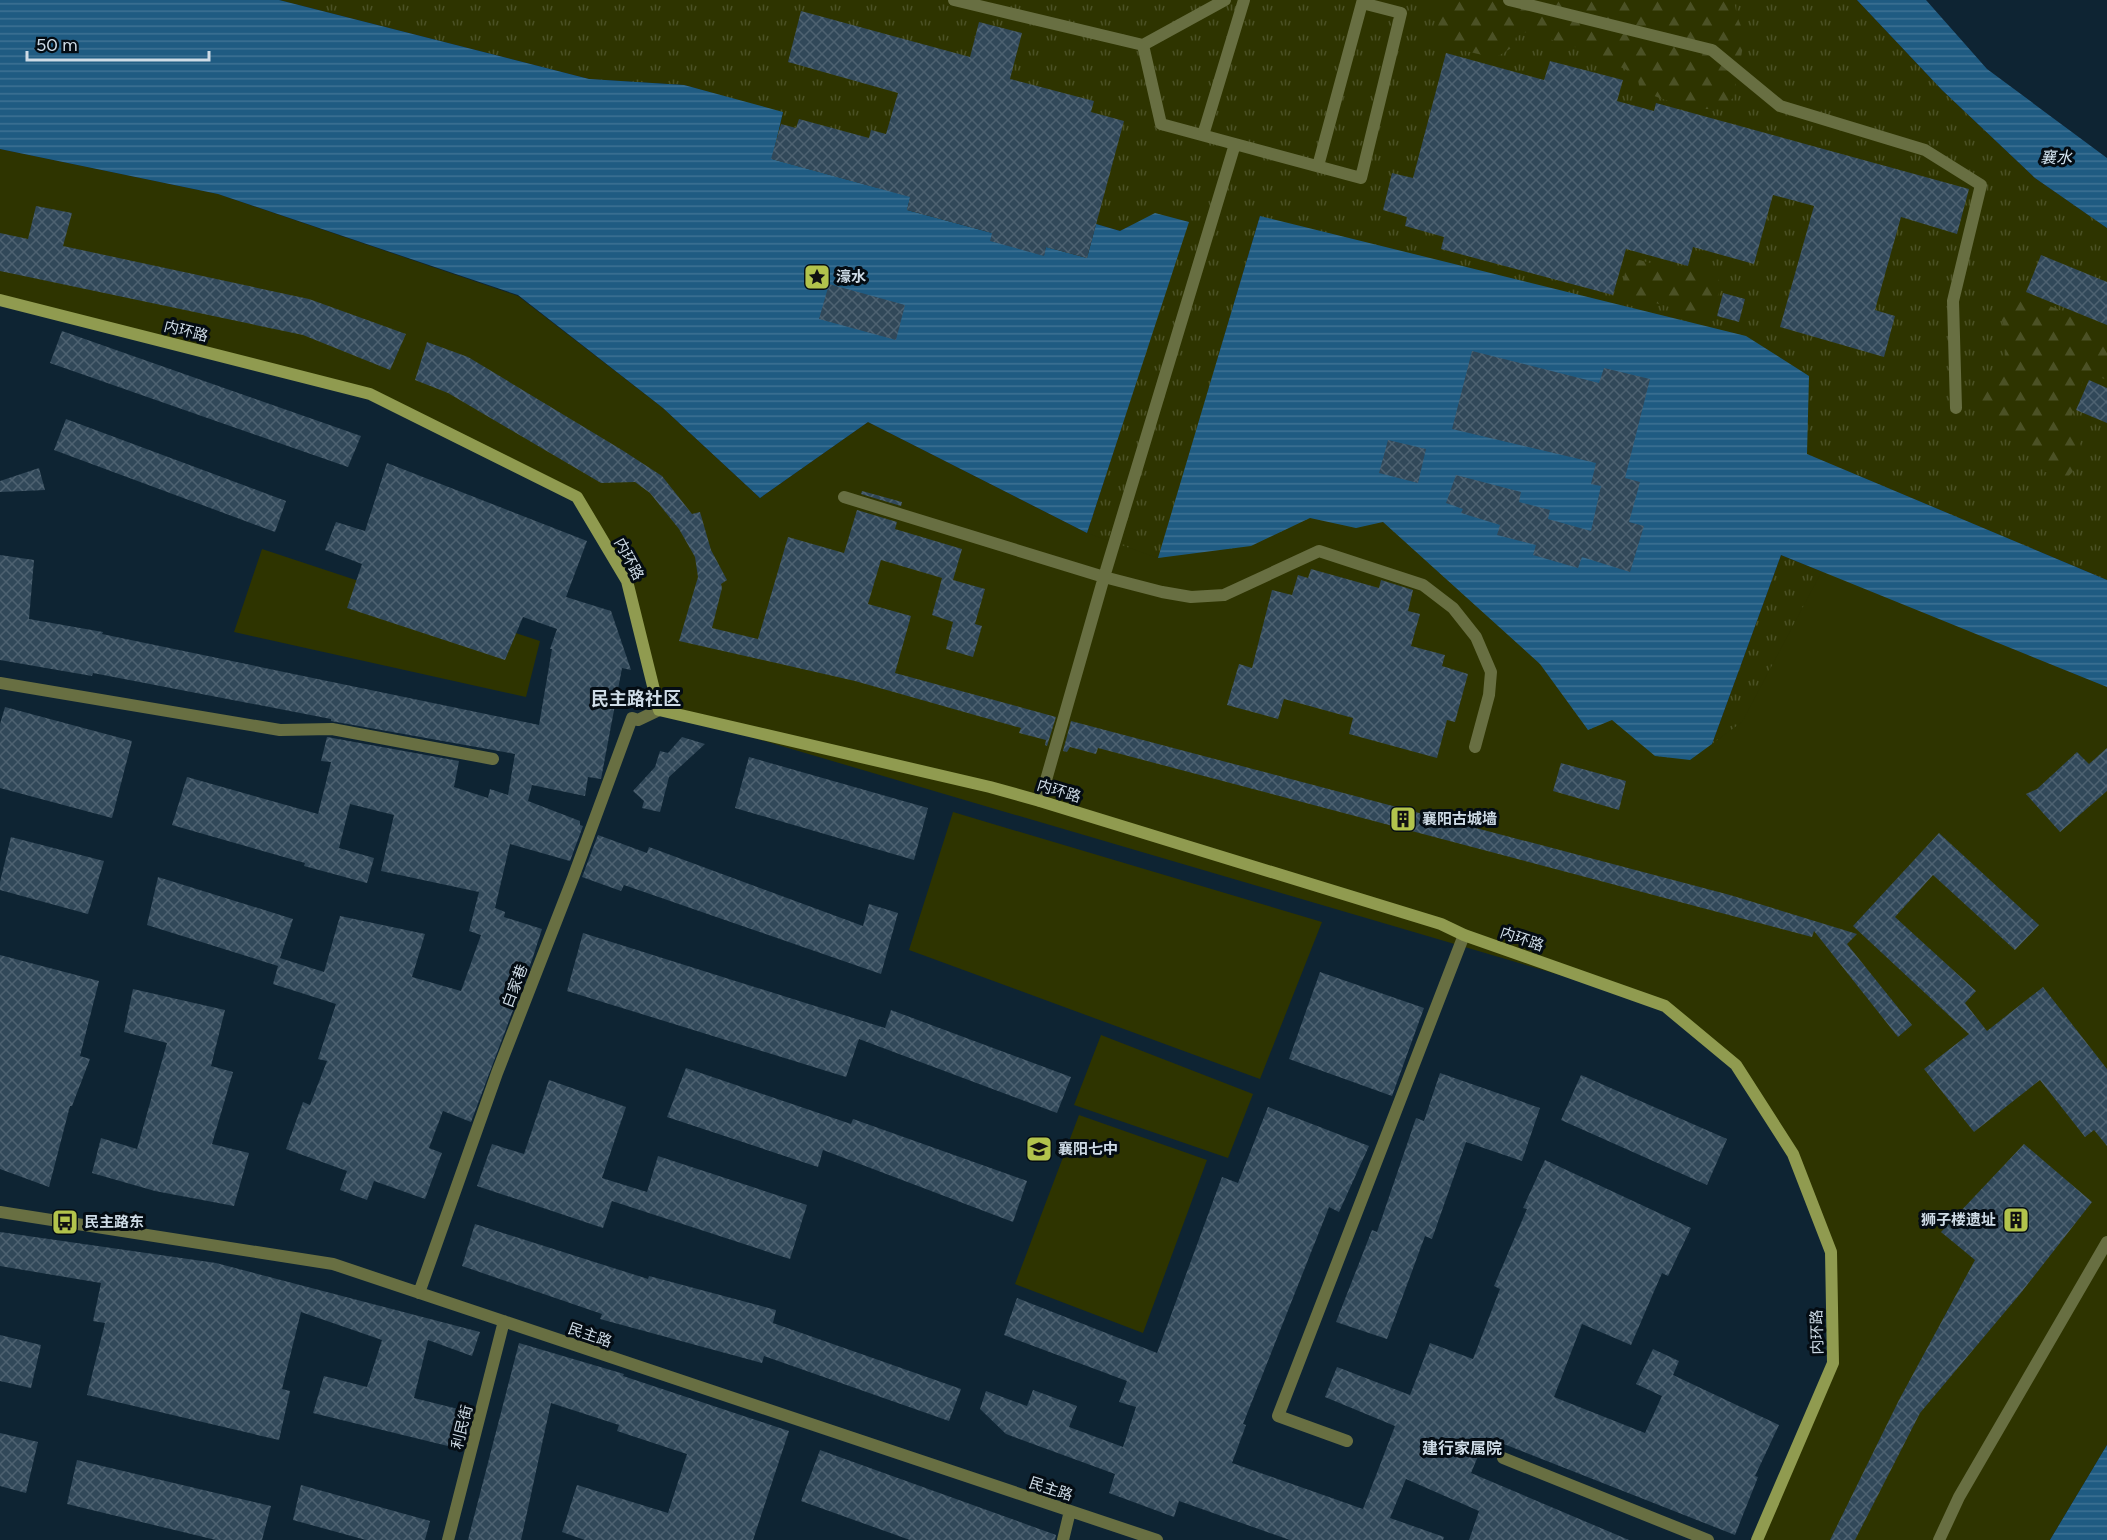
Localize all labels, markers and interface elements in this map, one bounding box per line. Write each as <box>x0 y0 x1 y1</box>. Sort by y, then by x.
scale bar <box>27 24 208 62</box>
text: 50 m <box>36 34 78 56</box>
water label: 襄水 <box>2040 148 2073 167</box>
place icon: 濠水 <box>802 262 832 292</box>
place label: 濠水 <box>836 268 866 286</box>
street label: 内环路 <box>162 317 210 345</box>
street label: 内环路 <box>610 535 648 583</box>
district label: 民主路社区 <box>591 688 681 710</box>
street label: 内环路 <box>1035 776 1083 806</box>
building icon: 襄阳古城墙 <box>1388 804 1418 834</box>
place label: 襄阳古城墙 <box>1422 810 1497 828</box>
street label: 内环路 <box>1498 923 1546 955</box>
street label: 白家巷 <box>499 962 531 1010</box>
school or university icon: 襄阳七中 <box>1024 1134 1054 1164</box>
place label: 襄阳七中 <box>1058 1140 1118 1158</box>
building icon: 狮子楼遗址 <box>2001 1205 2031 1235</box>
bus stop icon: 民主路东 <box>50 1207 80 1237</box>
place label: 狮子楼遗址 <box>1921 1211 1996 1229</box>
place label: 民主路东 <box>84 1213 144 1231</box>
street label: 内环路 <box>1808 1309 1826 1355</box>
street label: 民主路 <box>566 1319 614 1351</box>
street label: 利民街 <box>448 1403 476 1451</box>
district label: 建行家属院 <box>1422 1439 1502 1458</box>
street label: 民主路 <box>1027 1473 1075 1505</box>

